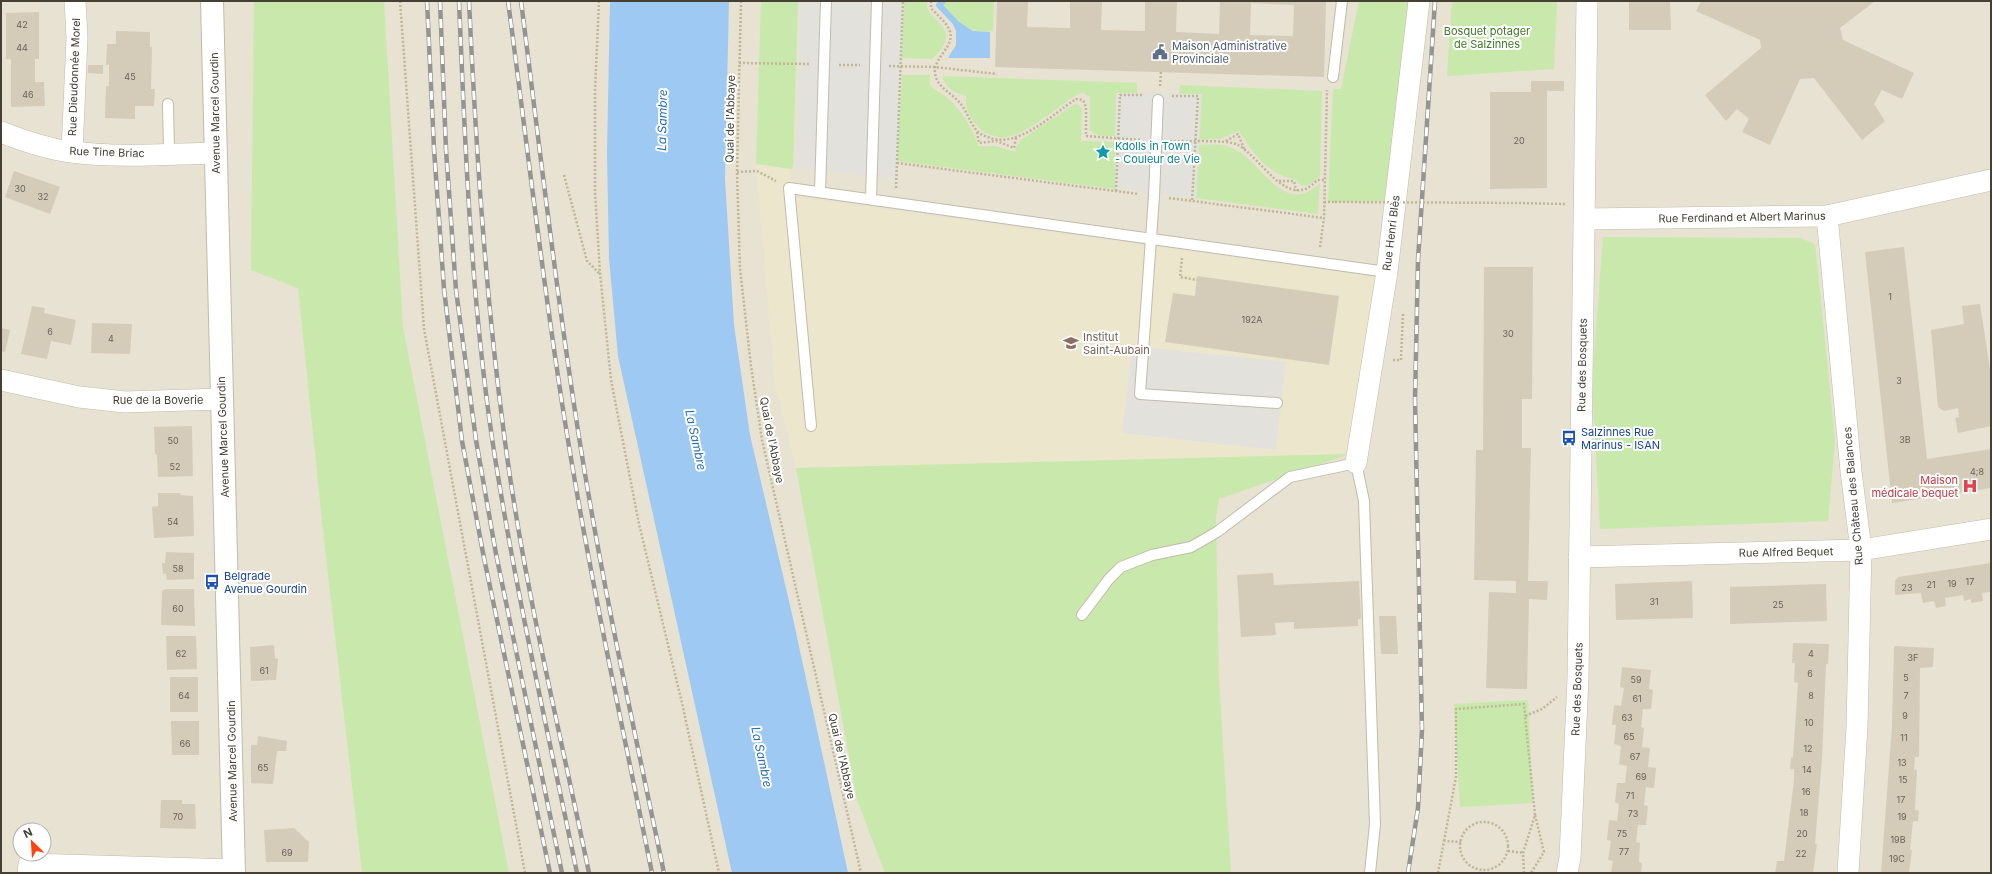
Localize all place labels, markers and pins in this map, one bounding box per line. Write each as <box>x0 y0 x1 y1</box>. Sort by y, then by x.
place label: Maison Administrative Provinciale <box>1172 39 1287 66</box>
public building icon: Maison Administrative Provinciale <box>1151 43 1169 61</box>
place label: Kdolls in Town - Couleur de Vie <box>1115 139 1200 166</box>
place icon: Kdolls in Town - Couleur de Vie <box>1094 143 1112 161</box>
place label: Institut Saint-Aubain <box>1083 330 1150 357</box>
school or university icon: Institut Saint-Aubain <box>1062 334 1080 352</box>
place label: Salzinnes Rue Marinus - ISAN <box>1581 425 1660 452</box>
bus stop icon: Salzinnes Rue Marinus - ISAN <box>1560 429 1578 447</box>
place label: Maison médicale bequet <box>1871 473 1958 500</box>
hospital icon: Maison médicale bequet <box>1961 477 1979 495</box>
place label: Belgrade Avenue Gourdin <box>224 569 307 596</box>
bus stop icon: Belgrade Avenue Gourdin <box>203 573 221 591</box>

